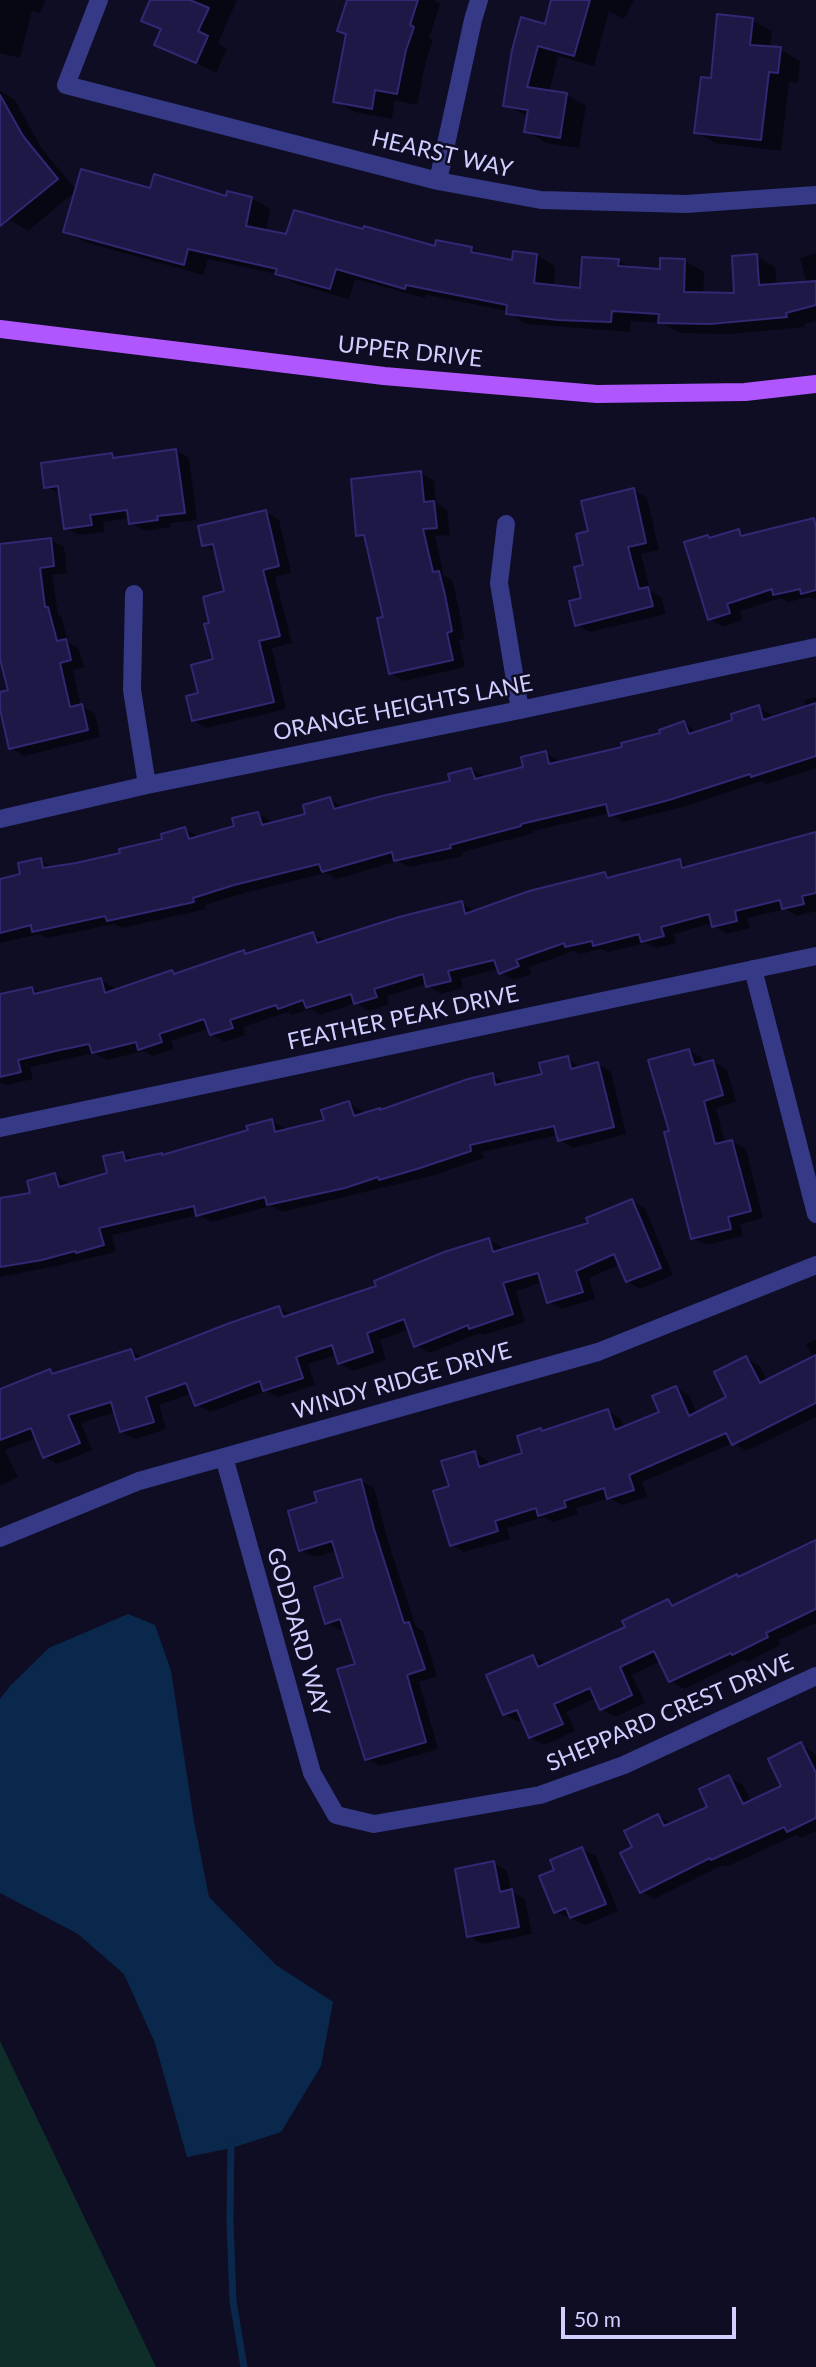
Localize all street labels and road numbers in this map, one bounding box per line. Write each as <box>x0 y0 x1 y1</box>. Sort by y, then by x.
street label: HEARST WAY <box>369 124 515 184</box>
street label: UPPER DRIVE <box>336 331 484 373</box>
street label: ORANGE HEIGHTS LANE <box>271 669 535 747</box>
street label: FEATHER PEAK DRIVE <box>285 980 521 1056</box>
street label: WINDY RIDGE DRIVE <box>289 1337 515 1425</box>
street label: GODDARD WAY <box>261 1544 335 1720</box>
street label: SHEPPARD CREST DRIVE <box>542 1648 798 1778</box>

